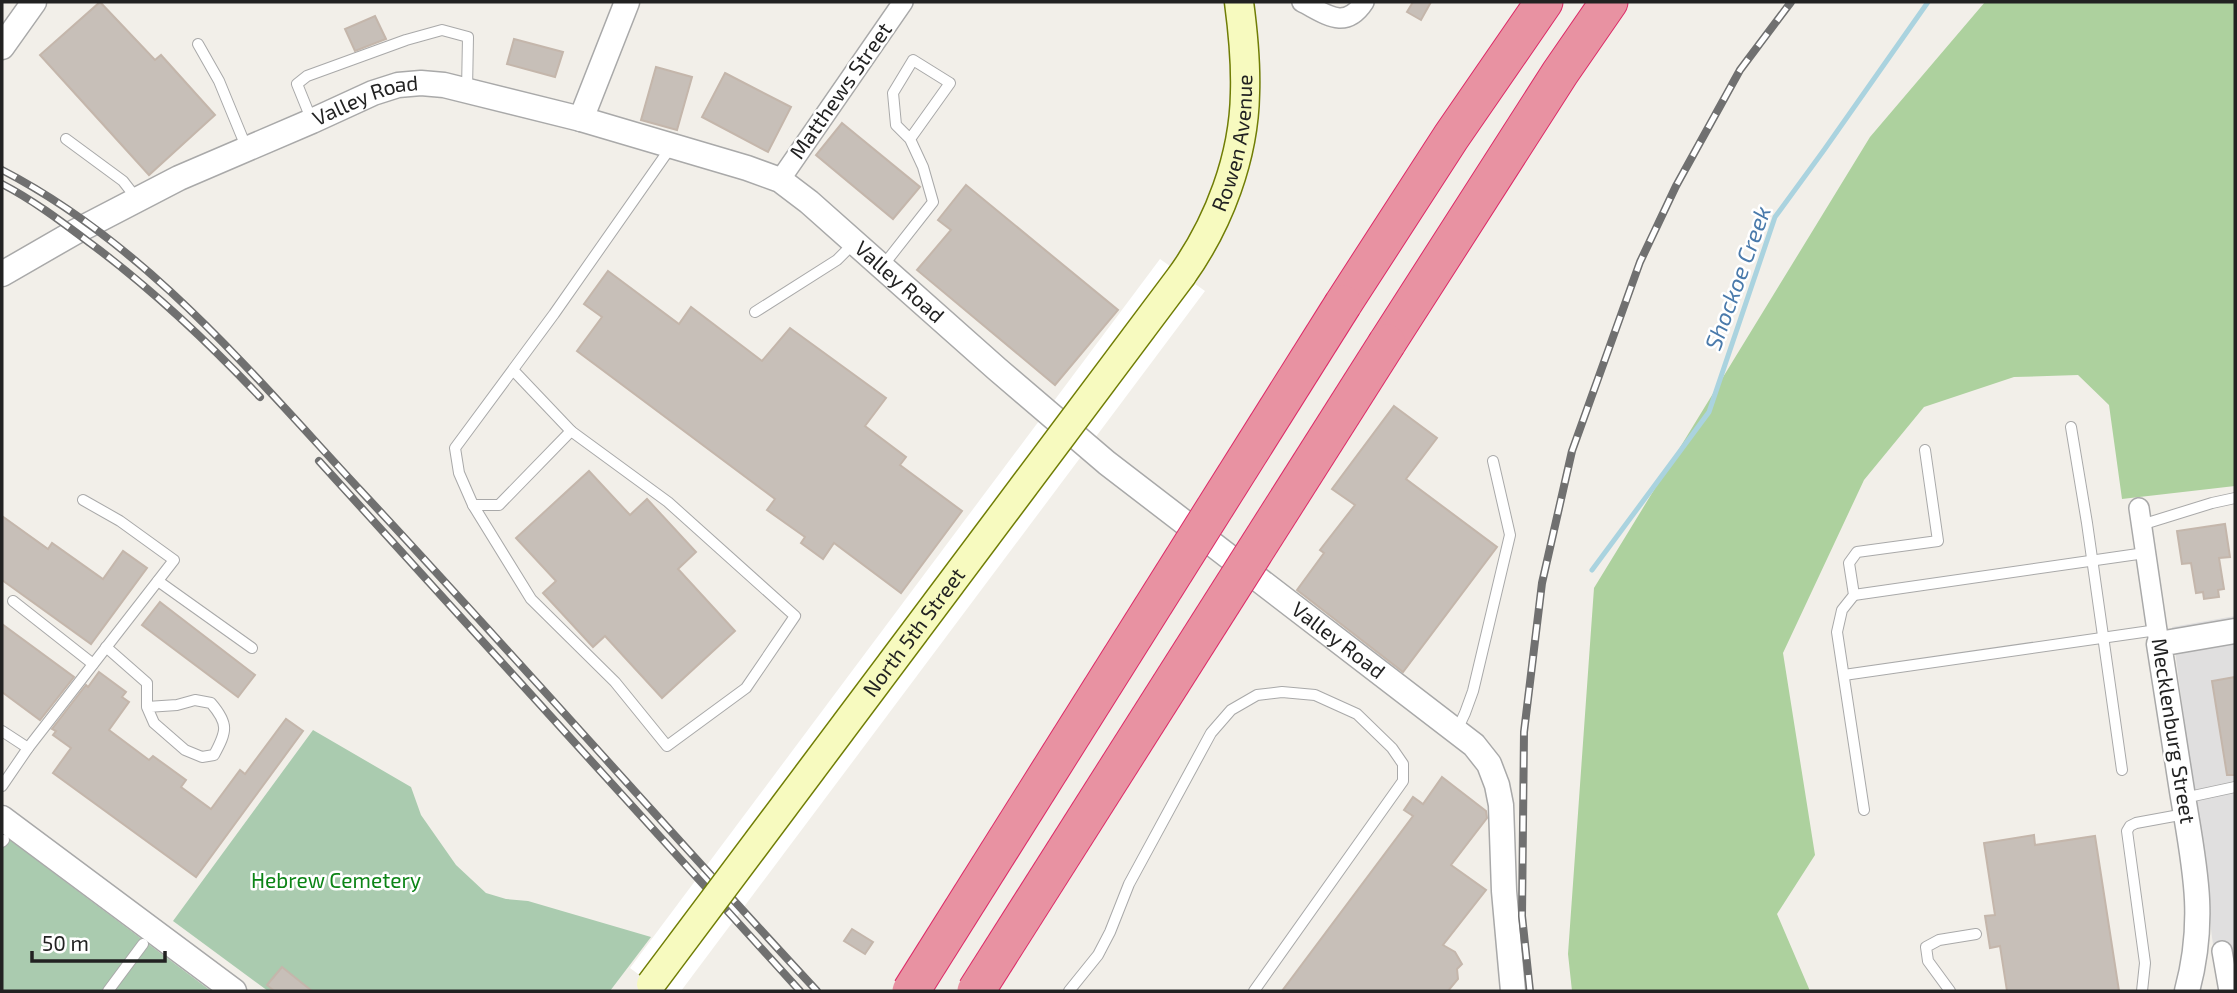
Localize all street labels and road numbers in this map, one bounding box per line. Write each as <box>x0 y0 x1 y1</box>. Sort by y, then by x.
street label: Matthews Street <box>784 17 896 163</box>
street label: Valley Road <box>308 69 419 130</box>
street label: Rowen Avenue <box>1205 74 1256 215</box>
street label: Valley Road <box>850 235 950 327</box>
street label: North 5th Street <box>857 562 969 701</box>
street label: Valley Road <box>1287 596 1391 683</box>
street label: Mecklenburg Street <box>2147 636 2201 825</box>

